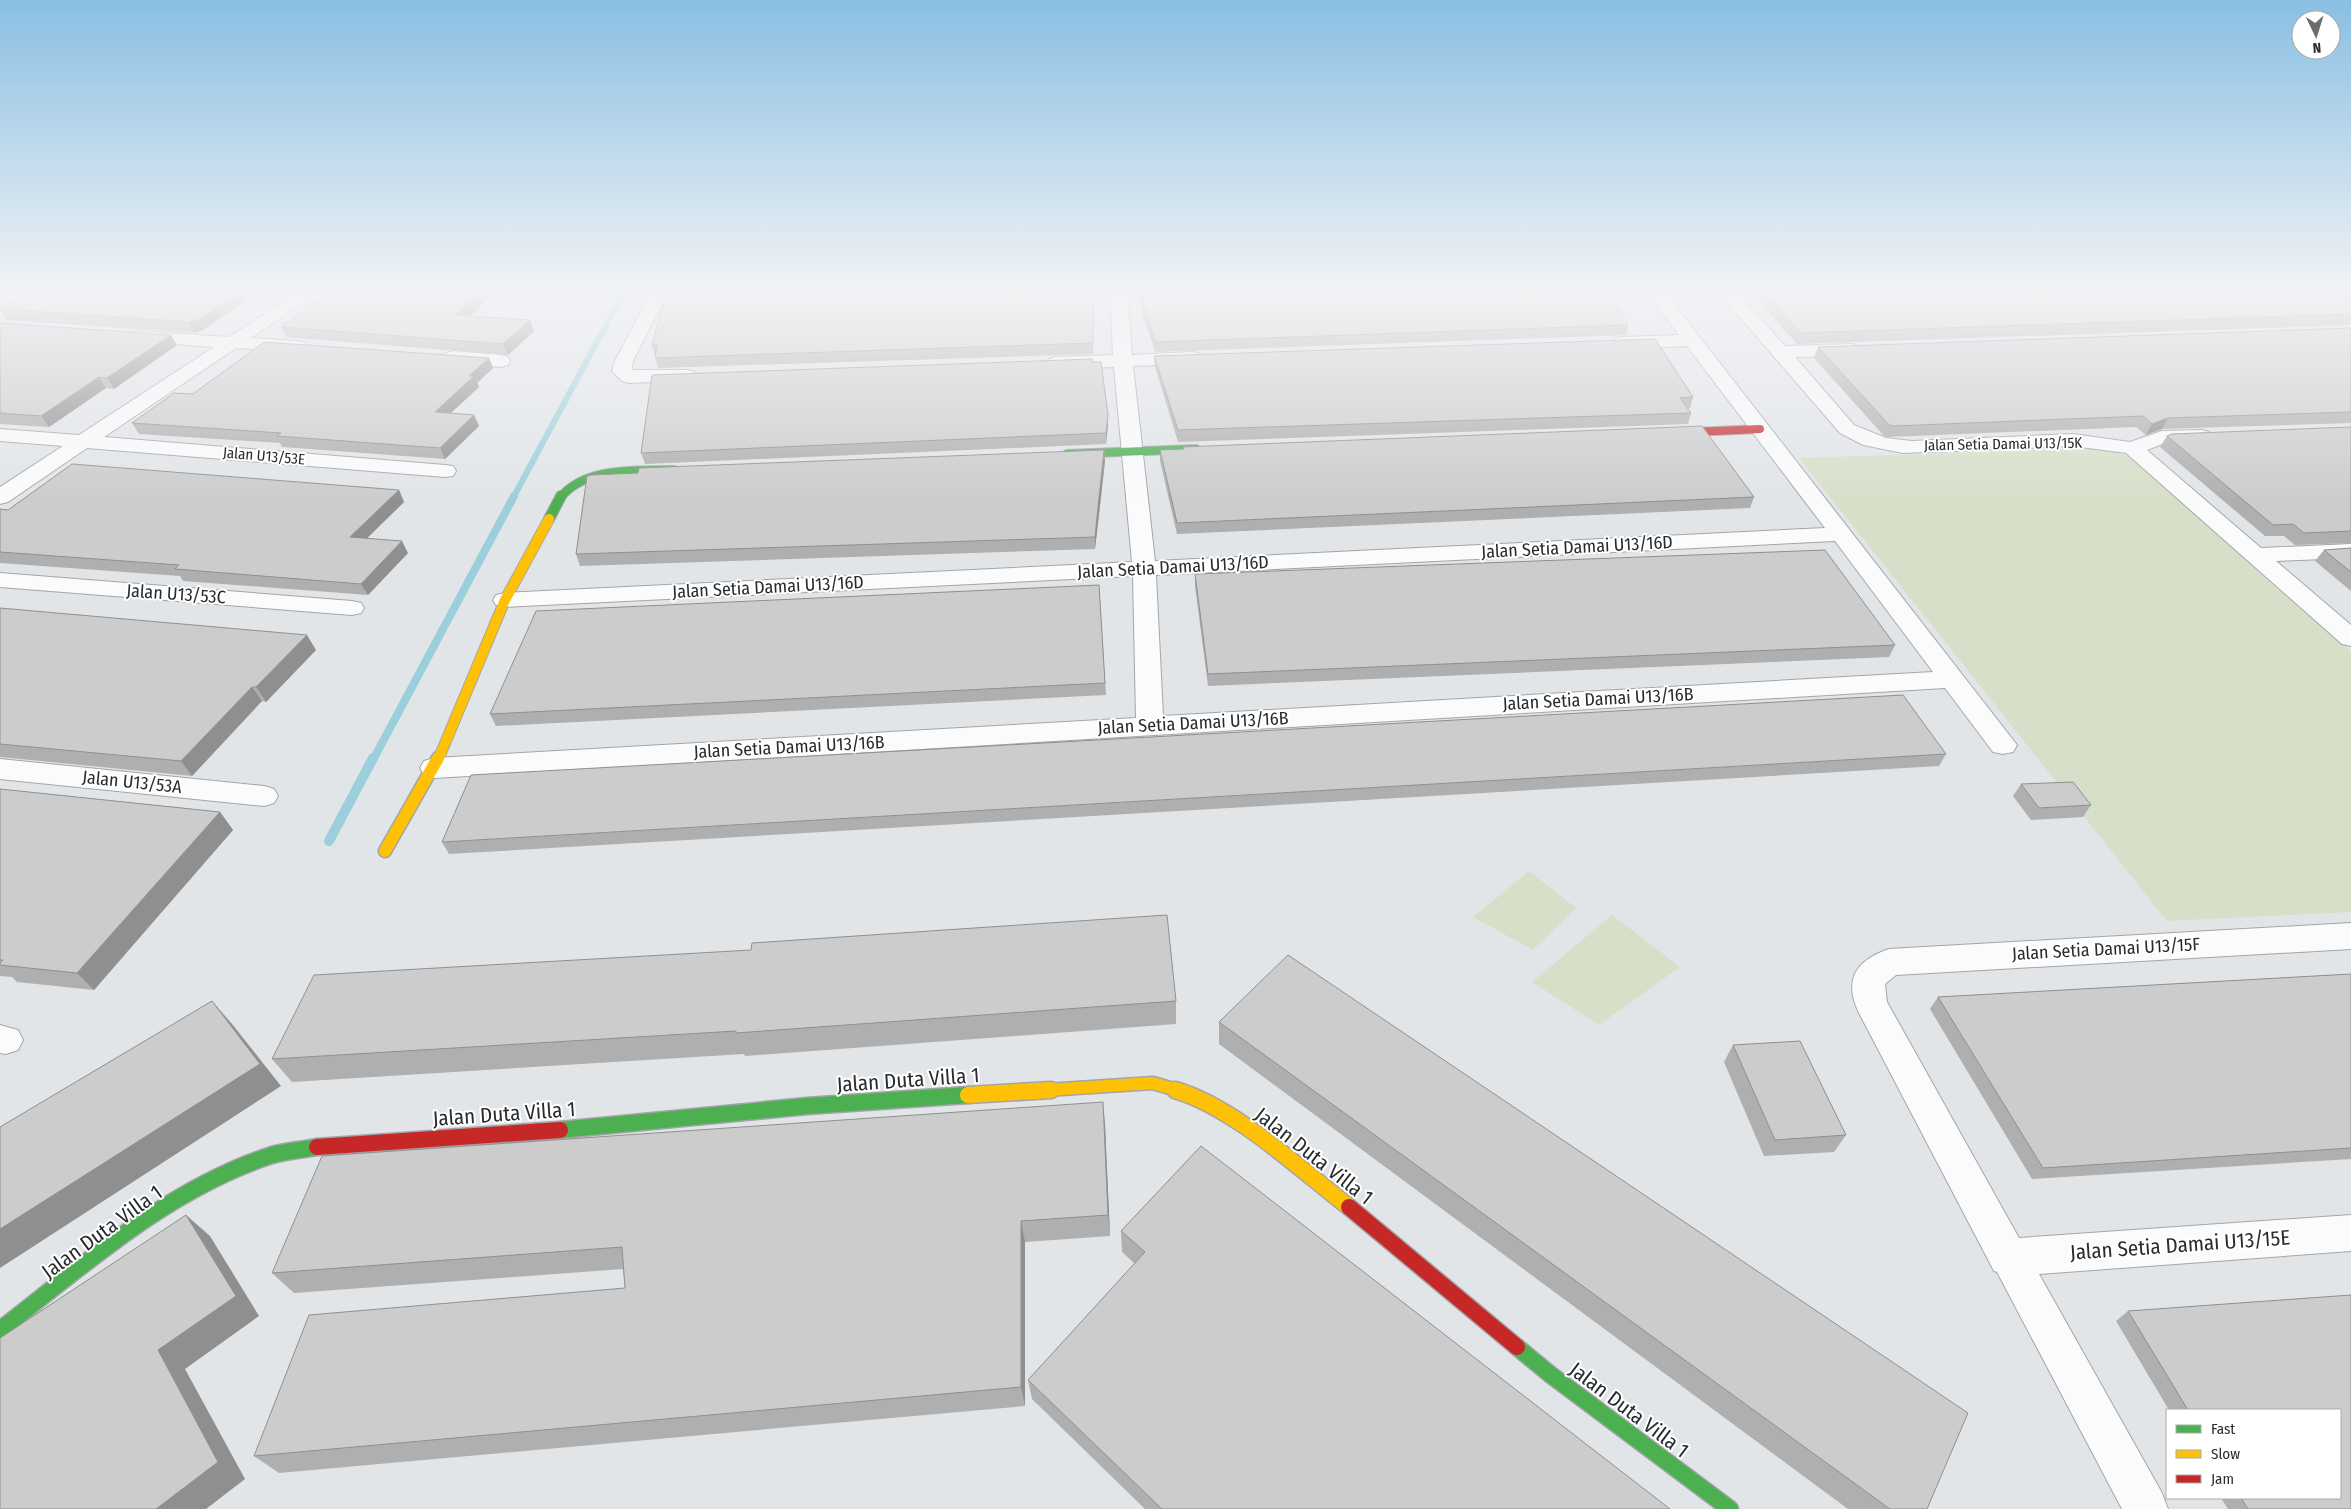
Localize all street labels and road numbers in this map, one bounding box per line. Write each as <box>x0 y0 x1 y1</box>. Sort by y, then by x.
street label: Jalan Setia Damai U13/15K <box>1924 434 2082 454</box>
street label: Jalan U13/53E <box>222 443 306 469</box>
street label: Jalan Setia Damai U13/16D <box>1481 531 1673 563</box>
street label: Jalan Setia Damai U13/16D <box>1077 551 1269 583</box>
street label: Jalan Setia Damai U13/16D <box>672 571 864 603</box>
street label: Jalan U13/53C <box>126 580 226 608</box>
street label: Jalan Setia Damai U13/16B <box>1502 683 1694 715</box>
street label: Jalan Setia Damai U13/16B <box>1097 707 1289 739</box>
street label: Jalan Setia Damai U13/16B <box>693 731 885 763</box>
street label: Jalan U13/53A <box>81 766 183 798</box>
street label: Jalan Setia Damai U13/15F <box>2011 933 2201 965</box>
street label: Jalan Duta Villa 1 <box>836 1062 980 1098</box>
street label: Jalan Duta Villa 1 <box>432 1096 576 1132</box>
street label: Jalan Duta Villa 1 <box>1250 1102 1378 1210</box>
street label: Jalan Duta Villa 1 <box>36 1179 168 1285</box>
street label: Jalan Setia Damai U13/15E <box>2069 1224 2291 1266</box>
street label: Jalan Duta Villa 1 <box>1564 1357 1694 1463</box>

